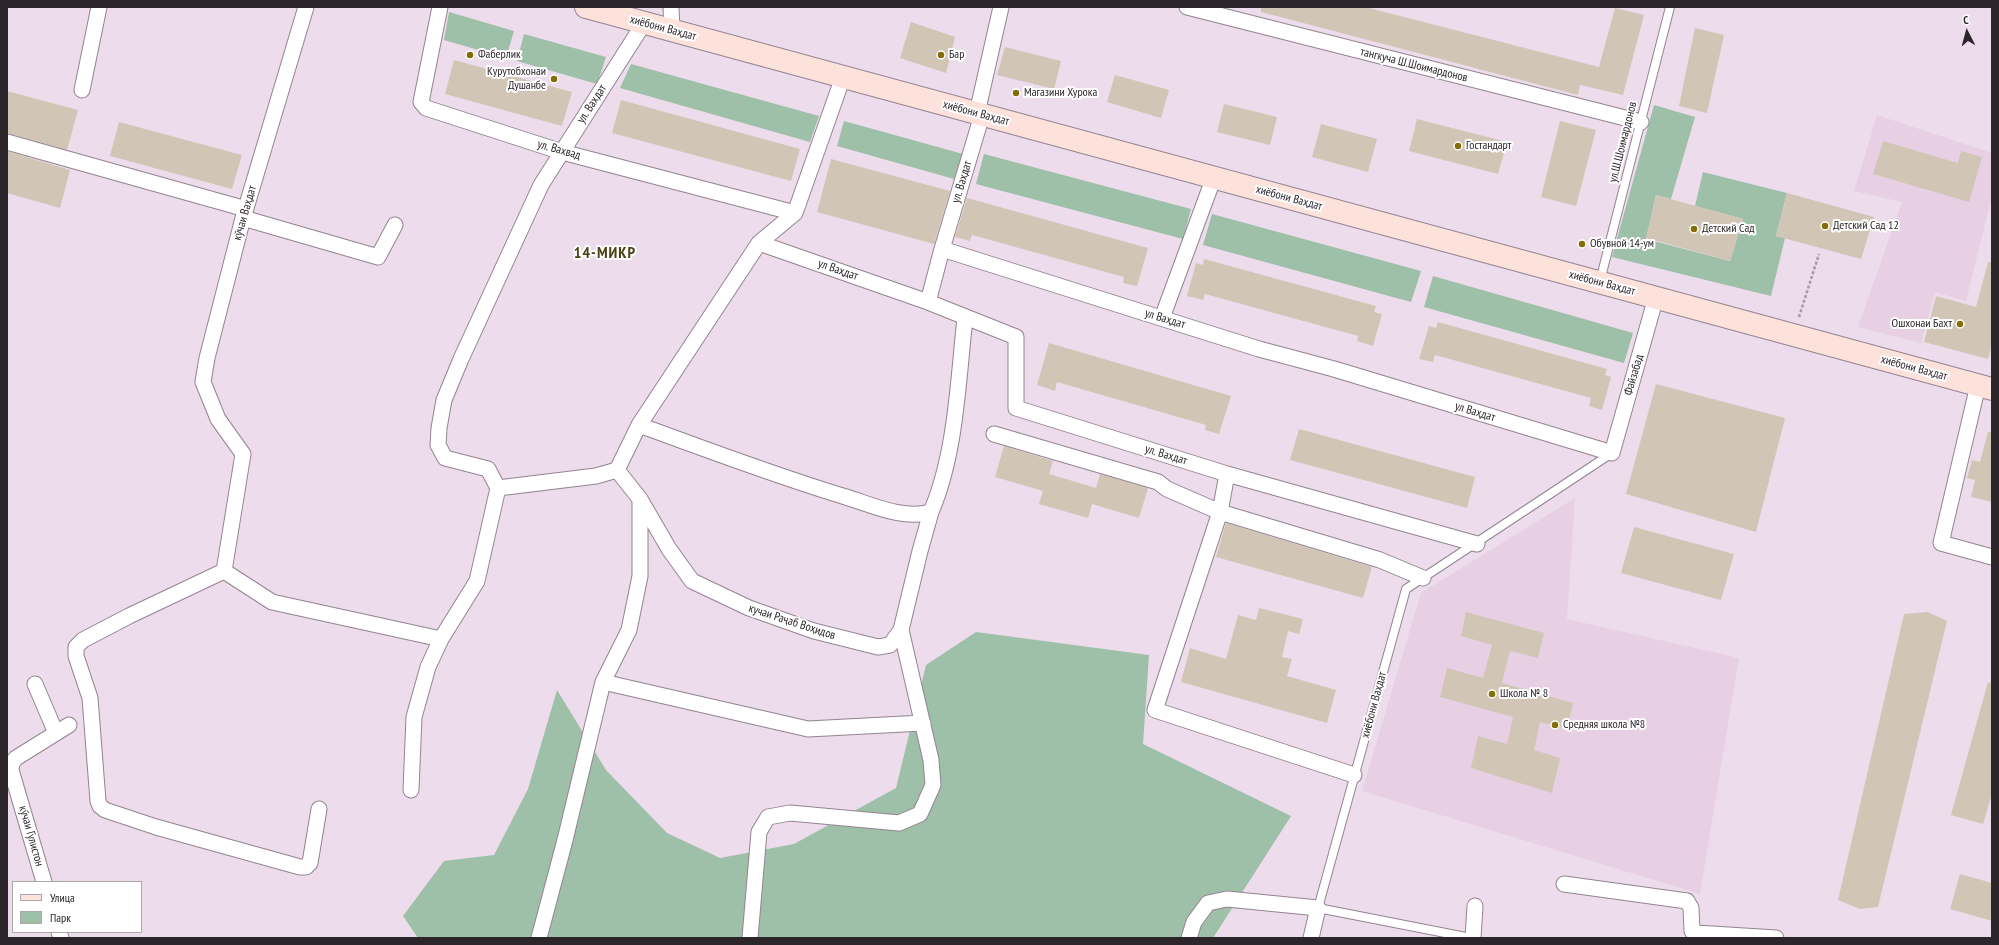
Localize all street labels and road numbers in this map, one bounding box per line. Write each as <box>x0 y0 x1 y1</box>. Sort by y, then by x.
street label: хиёбони Ваҳдат <box>628 12 698 44</box>
street label: тангкуча Ш.Шоимардонов <box>1359 45 1469 85</box>
street label: ул. Вахдат <box>574 82 610 126</box>
street label: хиёбони Ваҳдат <box>941 97 1011 129</box>
street label: ул.Ш.Шоимардонов <box>1606 100 1640 184</box>
street label: ул. Вахвад <box>536 137 582 163</box>
street label: ул. Вахдат <box>949 159 975 205</box>
street label: хиёбони Ваҳдат <box>1254 182 1324 214</box>
street label: кӯчаи Ваҳдат <box>230 184 260 242</box>
street label: ул Ваҳдат <box>816 256 860 284</box>
street label: хиёбони Ваҳдат <box>1567 267 1637 299</box>
street label: ул Ваҳдат <box>1143 306 1187 332</box>
street label: хиёбони Ваҳдат <box>1879 352 1949 384</box>
street label: Файзабад <box>1621 353 1647 397</box>
street label: ул Ваҳдат <box>1453 399 1497 425</box>
street label: ул. Вахдат <box>1143 442 1189 468</box>
street label: кучаи Раҷаб Воҳидов <box>747 601 837 643</box>
street label: хиёбони Вахдат <box>1358 670 1390 740</box>
street label: кӯчаи Гулистон <box>15 804 47 868</box>

